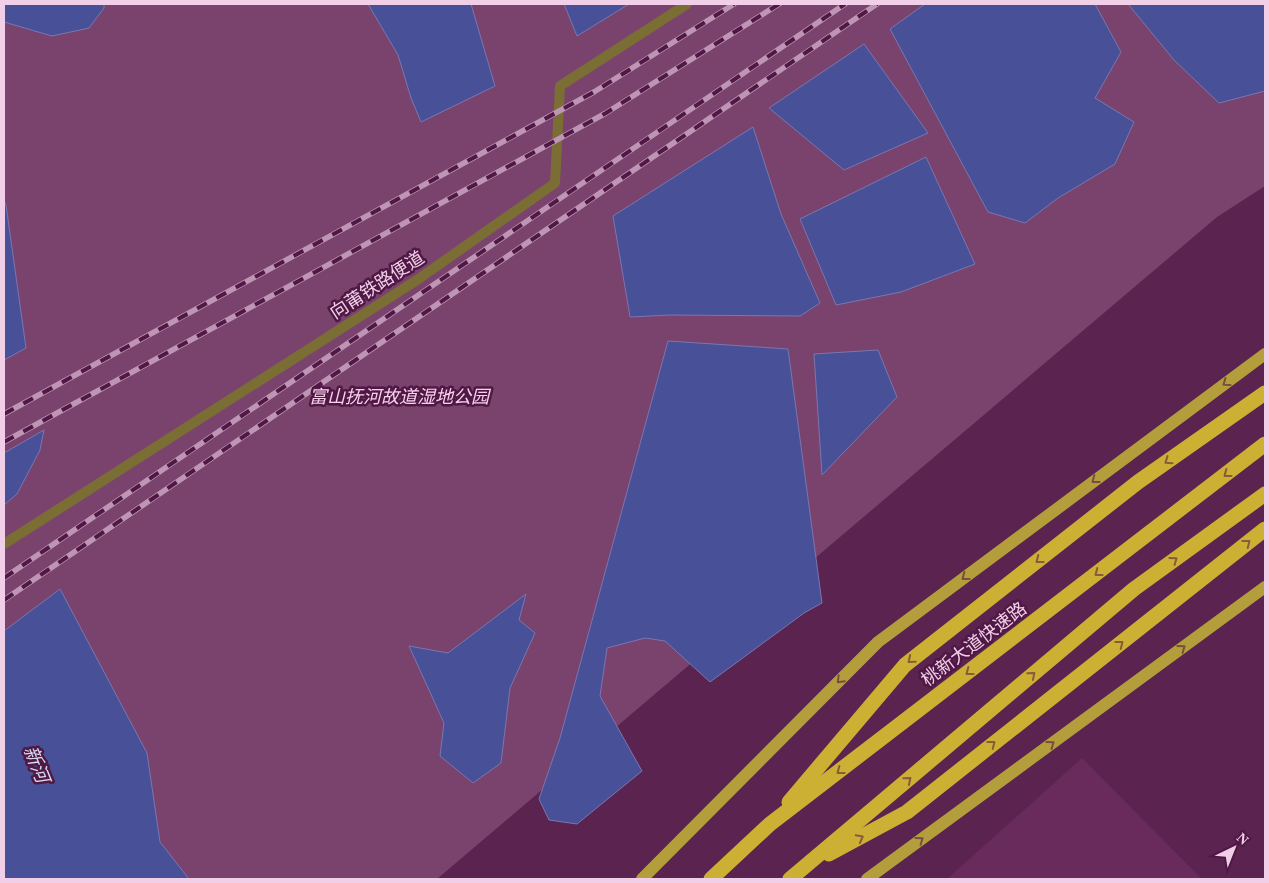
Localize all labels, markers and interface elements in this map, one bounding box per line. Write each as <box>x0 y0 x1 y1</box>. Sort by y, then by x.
street label: 向莆铁路便道 <box>326 247 428 323</box>
one-way arrow <box>1222 377 1232 386</box>
park label: 富山抚河故道湿地公园 <box>309 387 492 407</box>
one-way arrow <box>1164 455 1174 464</box>
one-way arrow <box>1223 468 1233 477</box>
one-way arrow <box>1092 474 1101 482</box>
one-way arrow <box>1241 540 1250 548</box>
one-way arrow <box>1035 554 1045 563</box>
one-way arrow <box>1168 558 1177 566</box>
one-way arrow <box>1094 567 1104 576</box>
one-way arrow <box>961 571 971 580</box>
street label: 桃新大道快速路 <box>918 598 1030 690</box>
one-way arrow <box>1114 641 1123 649</box>
one-way arrow <box>1176 645 1186 654</box>
one-way arrow <box>908 655 917 664</box>
one-way arrow <box>966 666 975 674</box>
one-way arrow <box>1026 673 1035 681</box>
one-way arrow <box>837 674 846 683</box>
one-way arrow <box>987 741 996 750</box>
one-way arrow <box>1045 741 1055 750</box>
water label: 新河 <box>20 743 55 789</box>
one-way arrow <box>837 765 846 773</box>
one-way arrow <box>902 776 911 785</box>
north arrow <box>1209 823 1259 873</box>
text: N <box>1234 830 1251 848</box>
one-way arrow <box>855 834 864 844</box>
one-way arrow <box>914 837 924 846</box>

